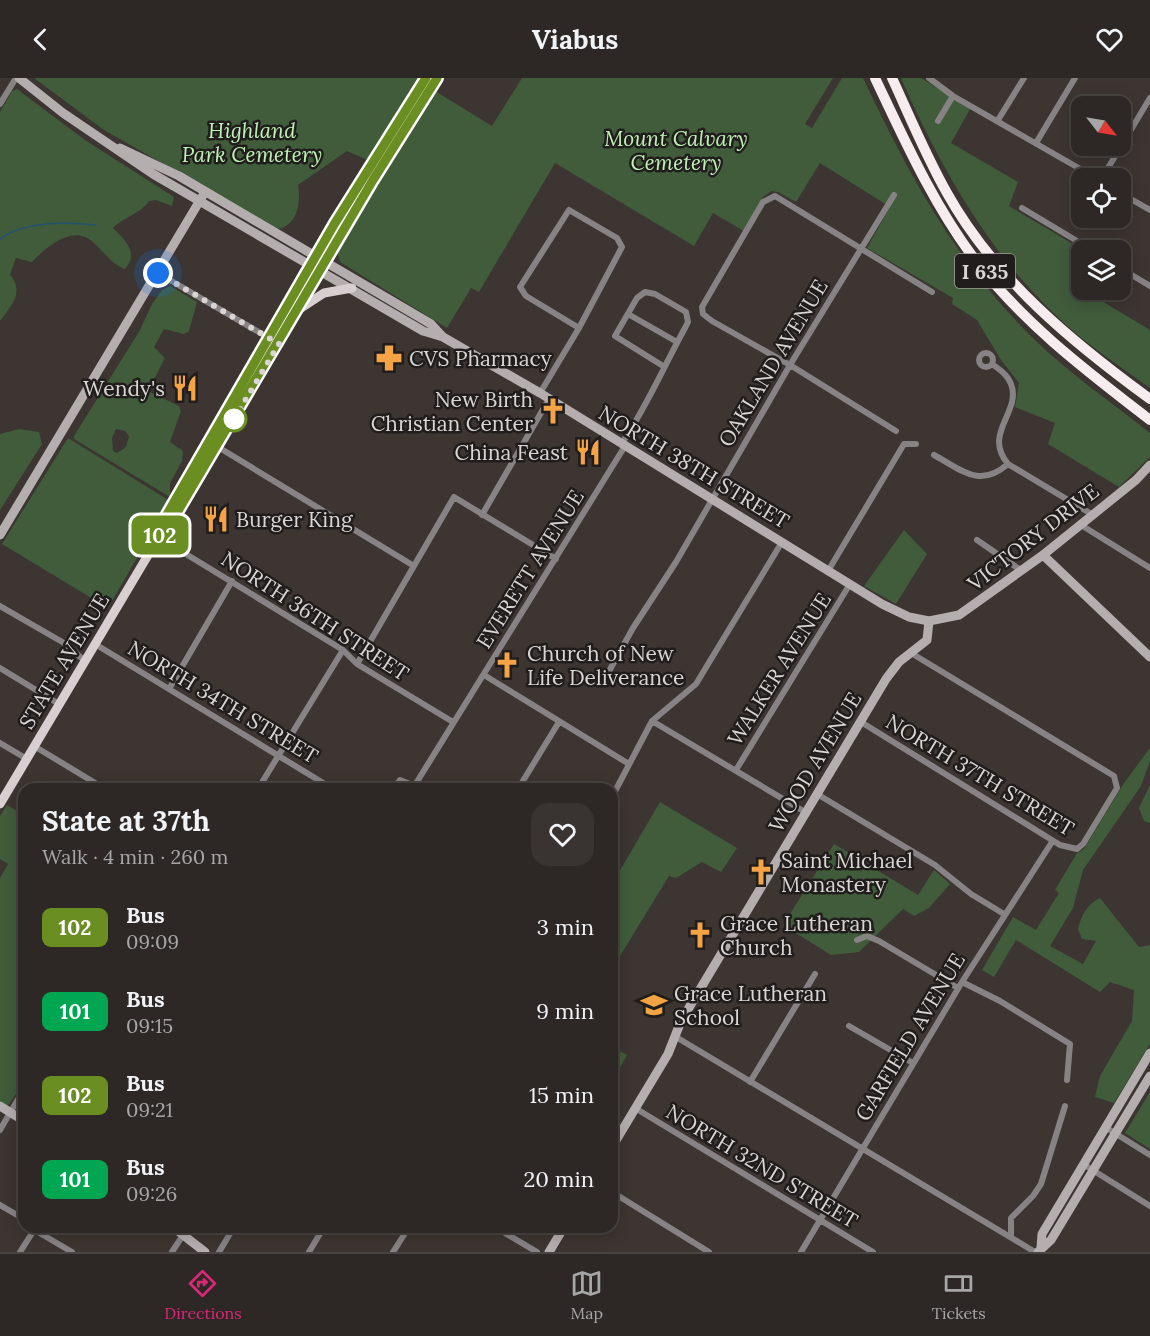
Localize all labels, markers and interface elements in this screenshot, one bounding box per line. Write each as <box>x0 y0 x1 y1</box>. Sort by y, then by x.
text: Viabus <box>532 22 618 56</box>
icon: back <box>24 23 57 56</box>
icon: heart <box>1093 23 1126 56</box>
north arrow <box>1071 96 1131 156</box>
map controls <box>1071 96 1131 300</box>
park label: Highland Park Cemetery <box>182 117 322 168</box>
park label: Mount Calvary Cemetery <box>604 125 748 176</box>
button: locate <box>1071 168 1131 228</box>
button: layers <box>1071 240 1131 300</box>
road number: I 635 <box>955 254 1015 288</box>
your location <box>143 258 173 288</box>
street label: OAKLAND AVENUE <box>712 274 834 452</box>
pharmacy icon: CVS Pharmacy <box>374 343 404 373</box>
place label: CVS Pharmacy <box>409 345 552 372</box>
restaurant icon: Wendy's <box>170 373 200 403</box>
place label: Wendy's <box>83 375 165 402</box>
place label: New Birth Christian Center <box>371 386 533 437</box>
church icon: New Birth Christian Center <box>538 396 568 426</box>
street label: NORTH 38TH STREET <box>594 399 794 535</box>
unlabelled marker <box>221 406 247 432</box>
restaurant icon: China Feast <box>573 437 603 467</box>
place label: China Feast <box>455 439 569 466</box>
street label: VICTORY DRIVE <box>961 477 1104 597</box>
street label: EVERETT AVENUE <box>470 484 590 654</box>
restaurant icon: Burger King <box>201 504 231 534</box>
place label: Burger King <box>236 506 353 533</box>
line badge: 102 <box>126 516 195 554</box>
text: 102 <box>143 522 177 549</box>
street label: NORTH 36TH STREET <box>216 545 414 687</box>
street label: WALKER AVENUE <box>721 587 837 751</box>
street label: STATE AVENUE <box>13 588 115 734</box>
street label: NORTH 34TH STREET <box>123 634 323 770</box>
place label: Church of New Life Deliverance <box>527 640 684 691</box>
church icon: Church of New Life Deliverance <box>492 650 522 680</box>
street label: WOOD AVENUE <box>763 687 867 837</box>
street label: NORTH 37TH STREET <box>881 708 1079 842</box>
text: State at 37th <box>42 803 210 839</box>
button: heart <box>531 803 594 866</box>
text: Walk · 4 min · 260 m <box>42 844 228 869</box>
place label: Saint Michael Monastery <box>781 847 913 898</box>
church icon: Saint Michael Monastery <box>746 857 776 887</box>
text: Bus <box>126 901 165 929</box>
place label: Grace Lutheran Church <box>720 910 873 961</box>
text: 3 min <box>537 913 594 941</box>
text: 102 <box>58 914 92 941</box>
church icon: Grace Lutheran Church <box>685 920 715 950</box>
text: 09:09 <box>126 929 179 954</box>
street label: GARFIELD AVENUE <box>849 948 971 1126</box>
place label: Grace Lutheran School <box>674 980 827 1031</box>
text: Bus <box>126 985 165 1013</box>
school or university icon: Grace Lutheran School <box>639 990 669 1020</box>
text: 9 min <box>536 997 594 1025</box>
text: 101 <box>60 998 90 1025</box>
text: 09:15 <box>126 1013 173 1038</box>
text: Bus <box>126 1069 165 1097</box>
text: 15 min <box>529 1081 594 1109</box>
text: 102 <box>58 1082 92 1109</box>
text: 09:21 <box>126 1097 173 1122</box>
street label: NORTH 32ND STREET <box>661 1098 863 1234</box>
text: Bus <box>126 1153 165 1181</box>
text: 20 min <box>524 1165 594 1193</box>
text: 101 <box>60 1166 90 1193</box>
text: 09:26 <box>126 1181 177 1206</box>
tab: Directions <box>164 1267 242 1323</box>
tab: Map <box>570 1267 603 1323</box>
tab: Tickets <box>932 1267 986 1323</box>

